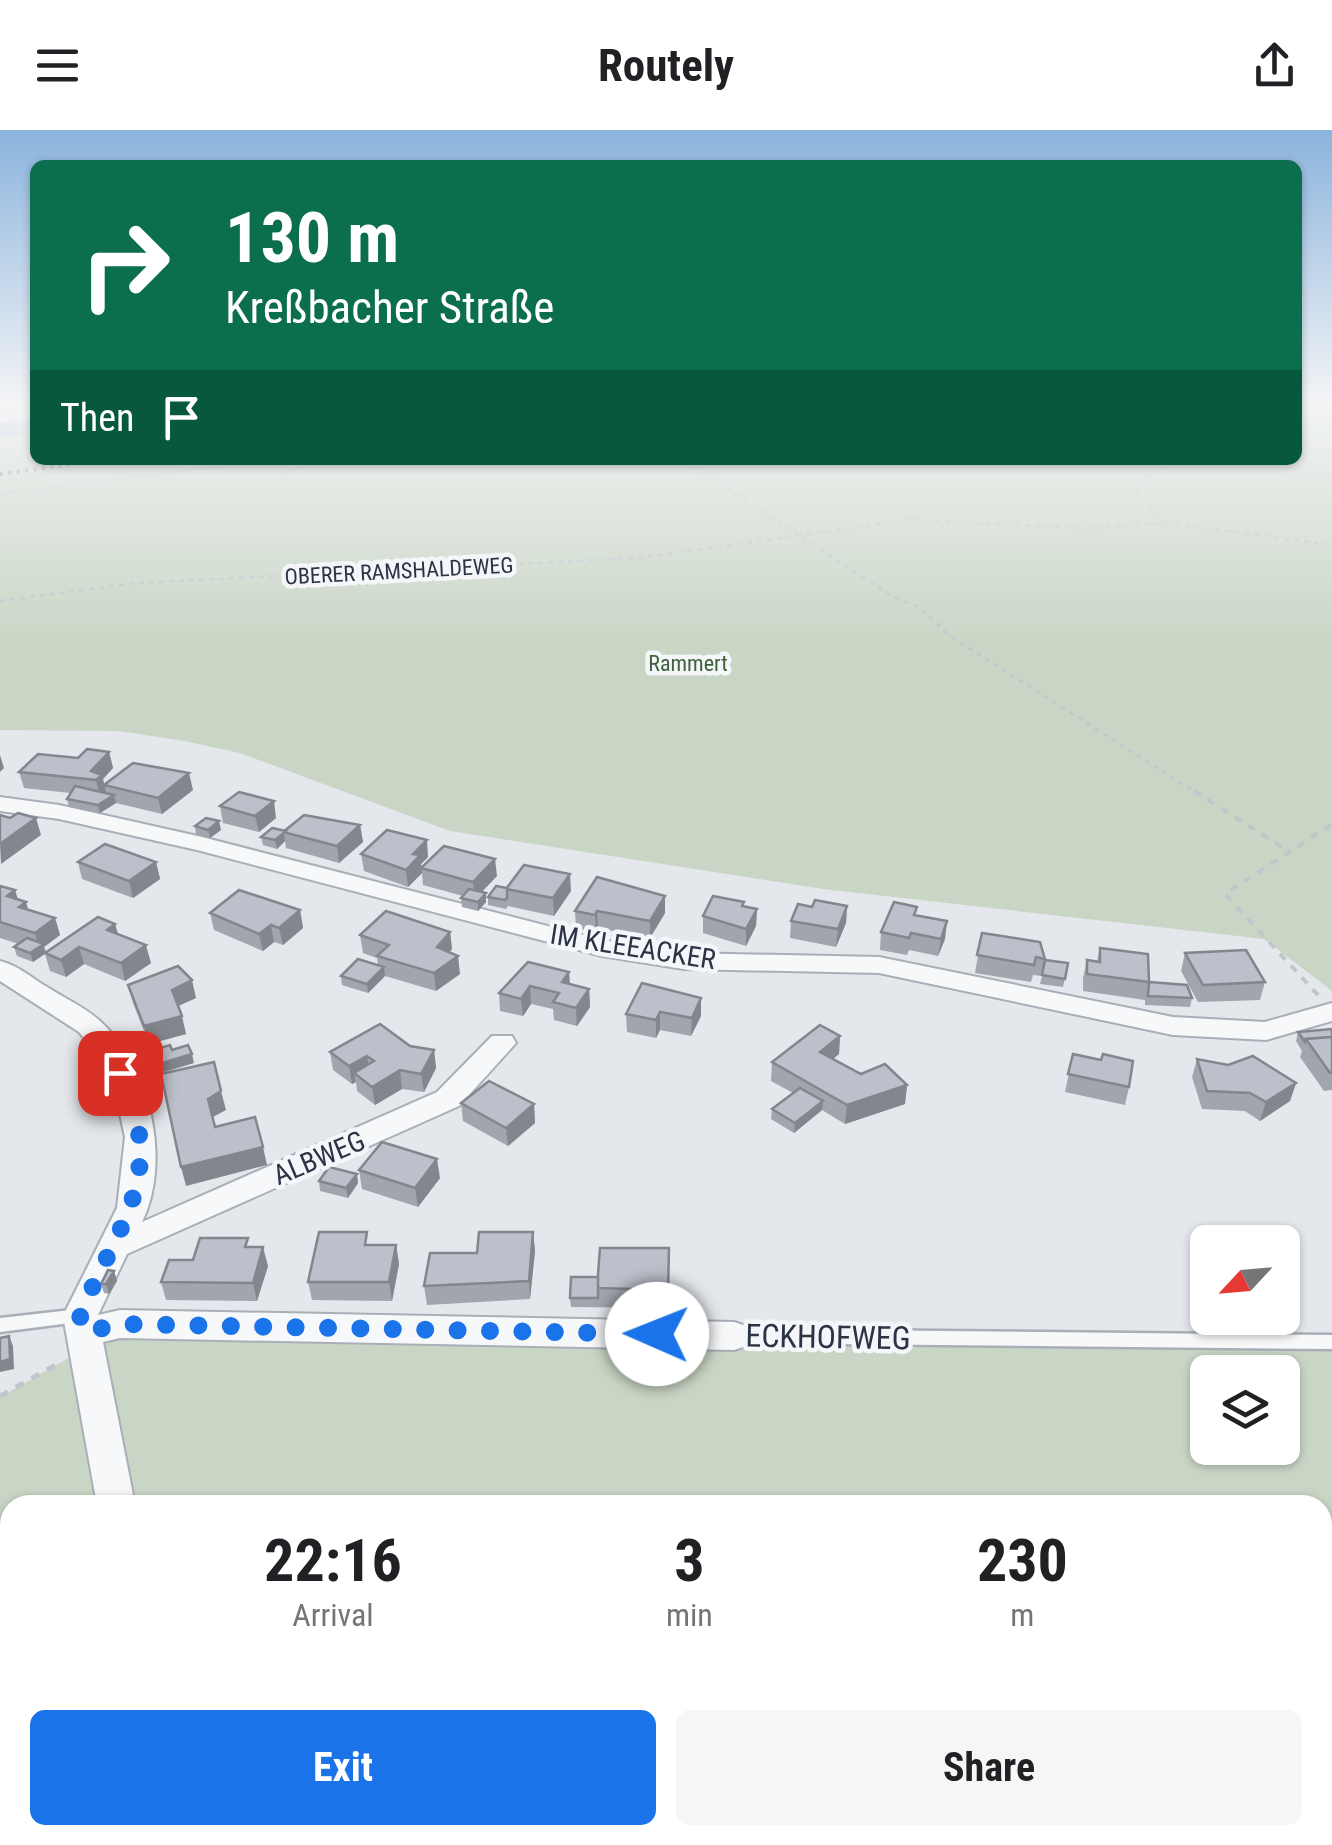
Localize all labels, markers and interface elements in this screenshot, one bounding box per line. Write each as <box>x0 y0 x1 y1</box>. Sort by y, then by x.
icon: menu <box>30 38 85 93</box>
icon: share <box>1247 38 1302 93</box>
text: Routely <box>598 39 734 92</box>
text: 130 m <box>225 197 399 279</box>
icon: right <box>60 200 190 330</box>
text: Kreßbacher Straße <box>225 281 554 334</box>
icon: arrive <box>154 390 209 445</box>
text: Then <box>60 396 134 440</box>
street label: OBERER RAMSHALDEWEG <box>284 553 514 589</box>
park label: Rammert <box>648 651 728 676</box>
street label: IM KLEEACKER <box>548 918 718 976</box>
pin <box>78 1031 163 1116</box>
icon: arrive <box>93 1046 148 1101</box>
street label: ALBWEG <box>268 1124 370 1192</box>
north arrow <box>1190 1225 1300 1335</box>
map controls <box>1190 1225 1300 1465</box>
position arrow <box>605 1282 709 1386</box>
street label: ECKHOFWEG <box>745 1317 911 1357</box>
button: layers <box>1190 1355 1300 1465</box>
text: 22:16 <box>264 1525 402 1596</box>
text: 3 <box>674 1525 705 1596</box>
text: 230 <box>977 1525 1068 1596</box>
text: Arrival <box>292 1596 374 1634</box>
text: min <box>666 1596 713 1634</box>
text: m <box>1010 1596 1034 1634</box>
button: Exit <box>30 1710 656 1825</box>
button: Share <box>676 1710 1302 1825</box>

